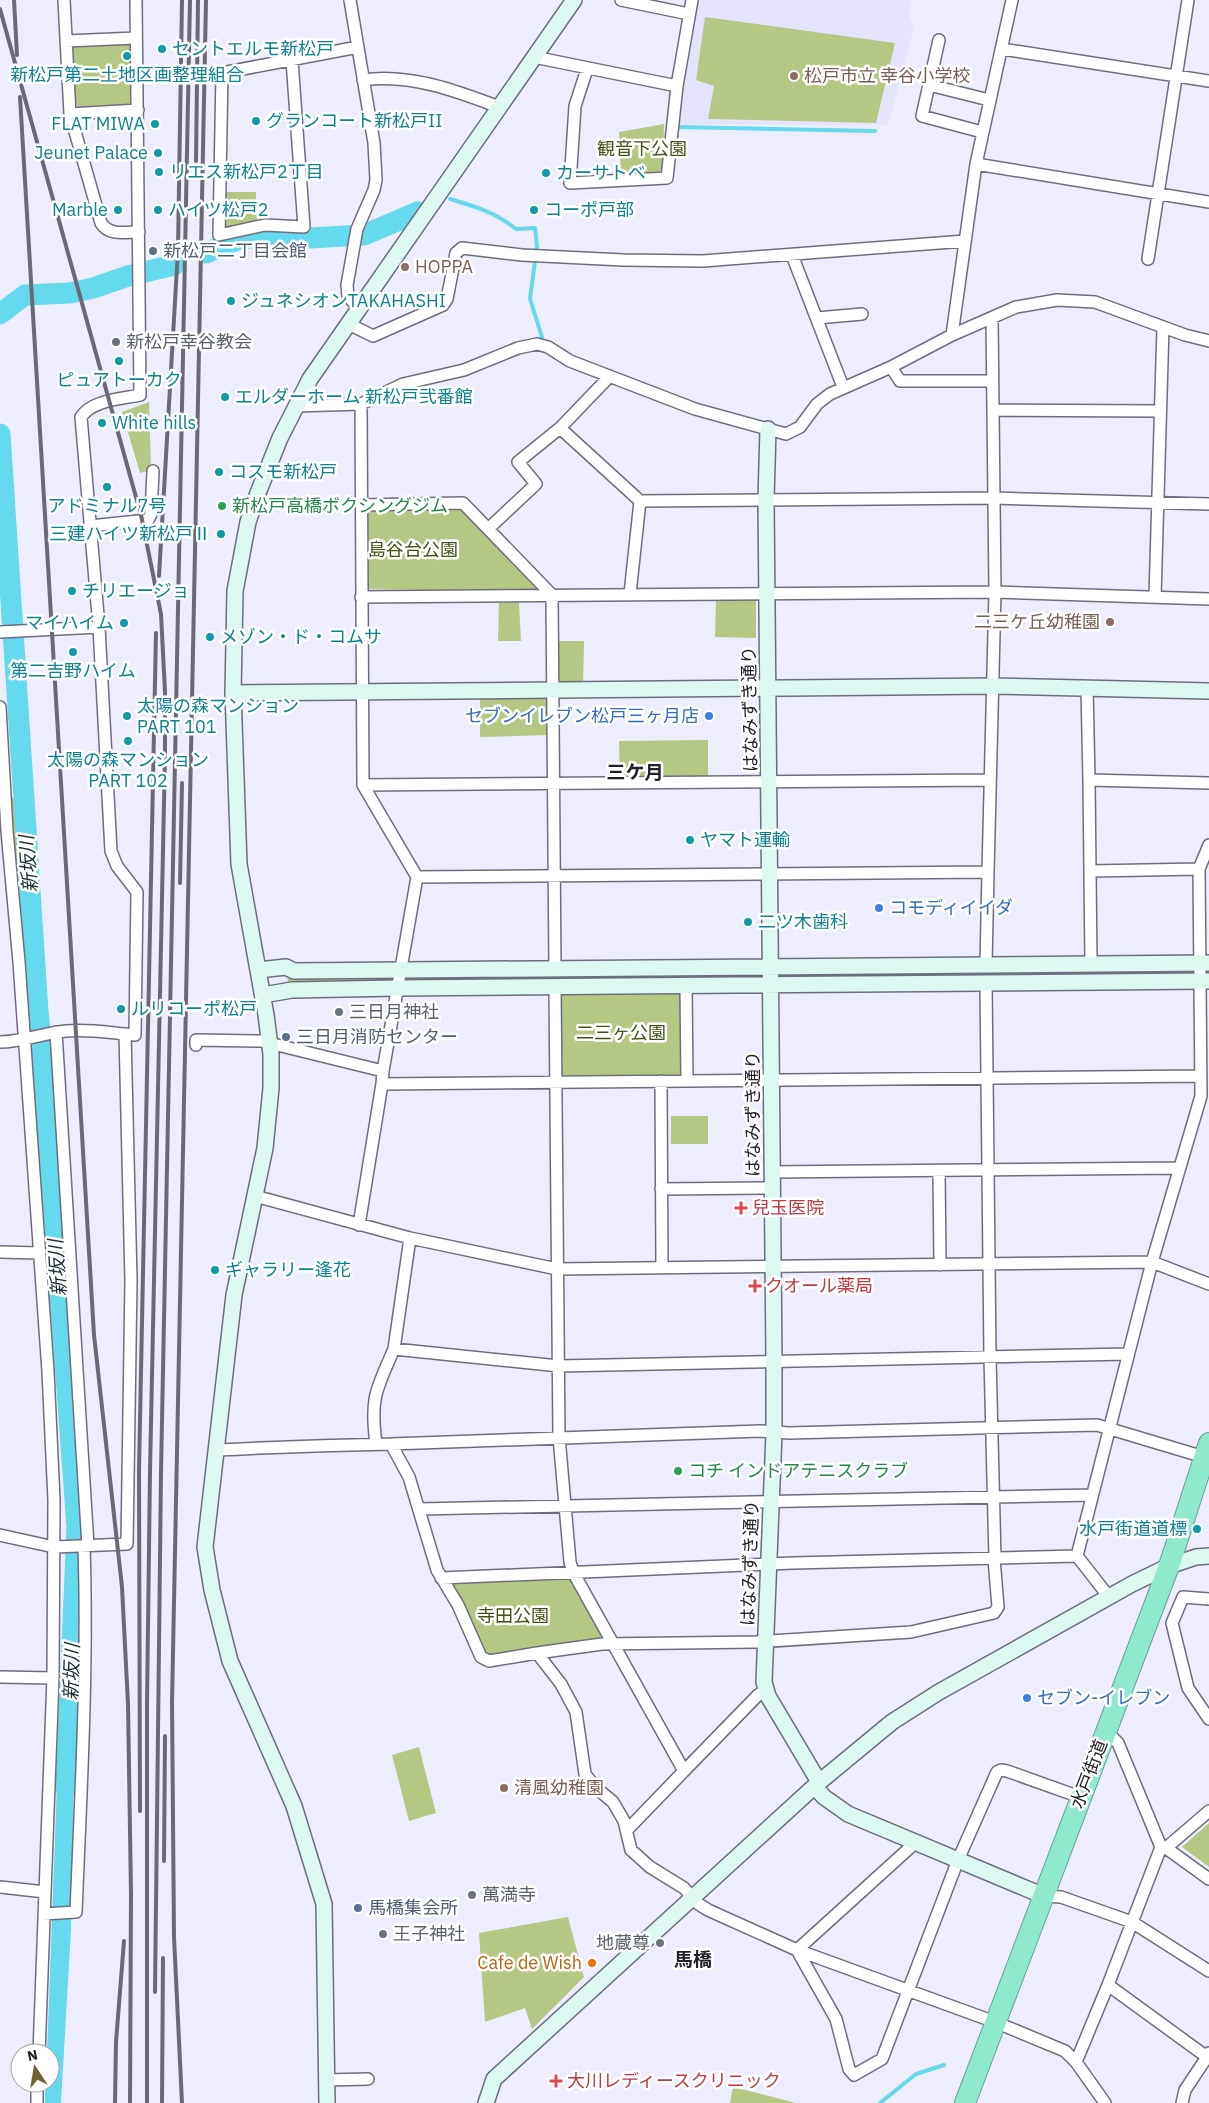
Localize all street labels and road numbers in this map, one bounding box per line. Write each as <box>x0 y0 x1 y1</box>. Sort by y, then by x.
street label: はなみずき通り <box>737 646 762 772</box>
street label: はなみずき通り <box>741 1051 764 1177</box>
street label: はなみずき通り <box>736 1500 763 1626</box>
street label: 水戸街道 <box>1065 1736 1112 1812</box>

